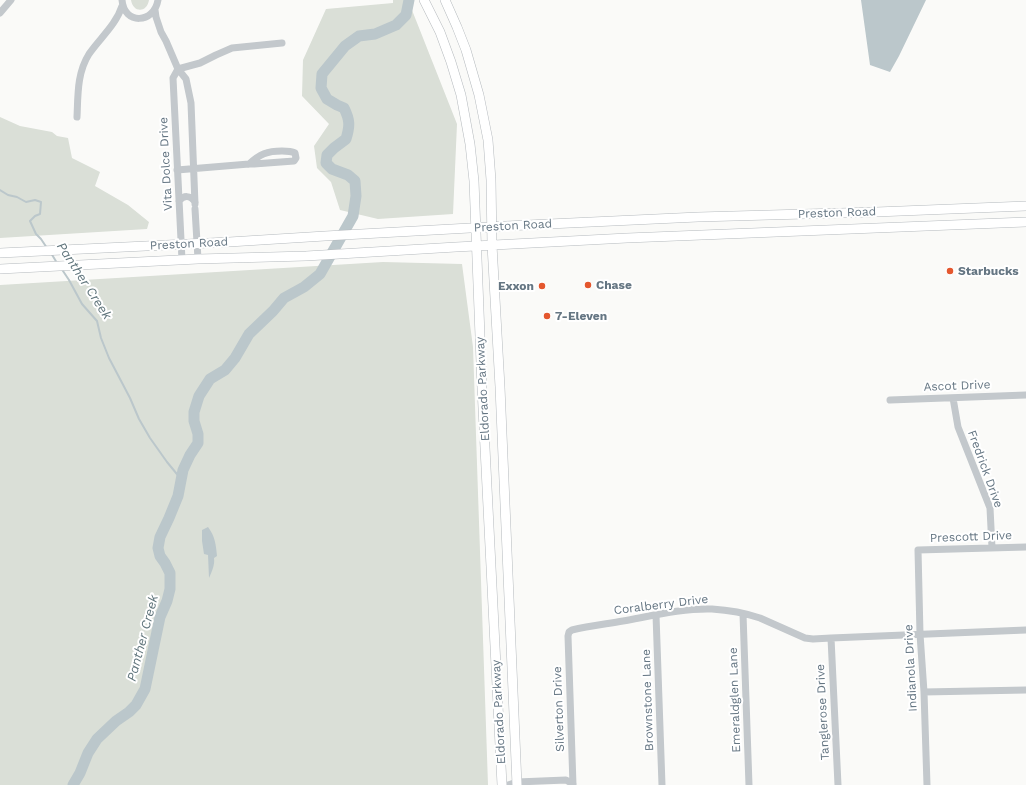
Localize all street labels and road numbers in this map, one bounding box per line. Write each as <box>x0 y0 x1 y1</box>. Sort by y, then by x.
street label: Vita Dolce Drive <box>156 117 176 211</box>
street label: Preston Road <box>798 204 876 222</box>
street label: Preston Road <box>474 217 552 235</box>
street label: Preston Road <box>150 235 228 253</box>
street label: Eldorado Parkway <box>473 336 493 442</box>
street label: Ascot Drive <box>923 378 991 394</box>
street label: Fredrick Drive <box>964 428 1006 510</box>
street label: Prescott Drive <box>930 528 1012 546</box>
street label: Coralberry Drive <box>613 592 709 618</box>
street label: Indianola Drive <box>902 624 920 712</box>
street label: Emeraldglen Lane <box>726 647 744 753</box>
street label: Brownstone Lane <box>639 649 657 751</box>
street label: Eldorado Parkway <box>489 659 509 765</box>
street label: Tanglerose Drive <box>813 664 833 760</box>
street label: Silverton Drive <box>550 666 568 752</box>

